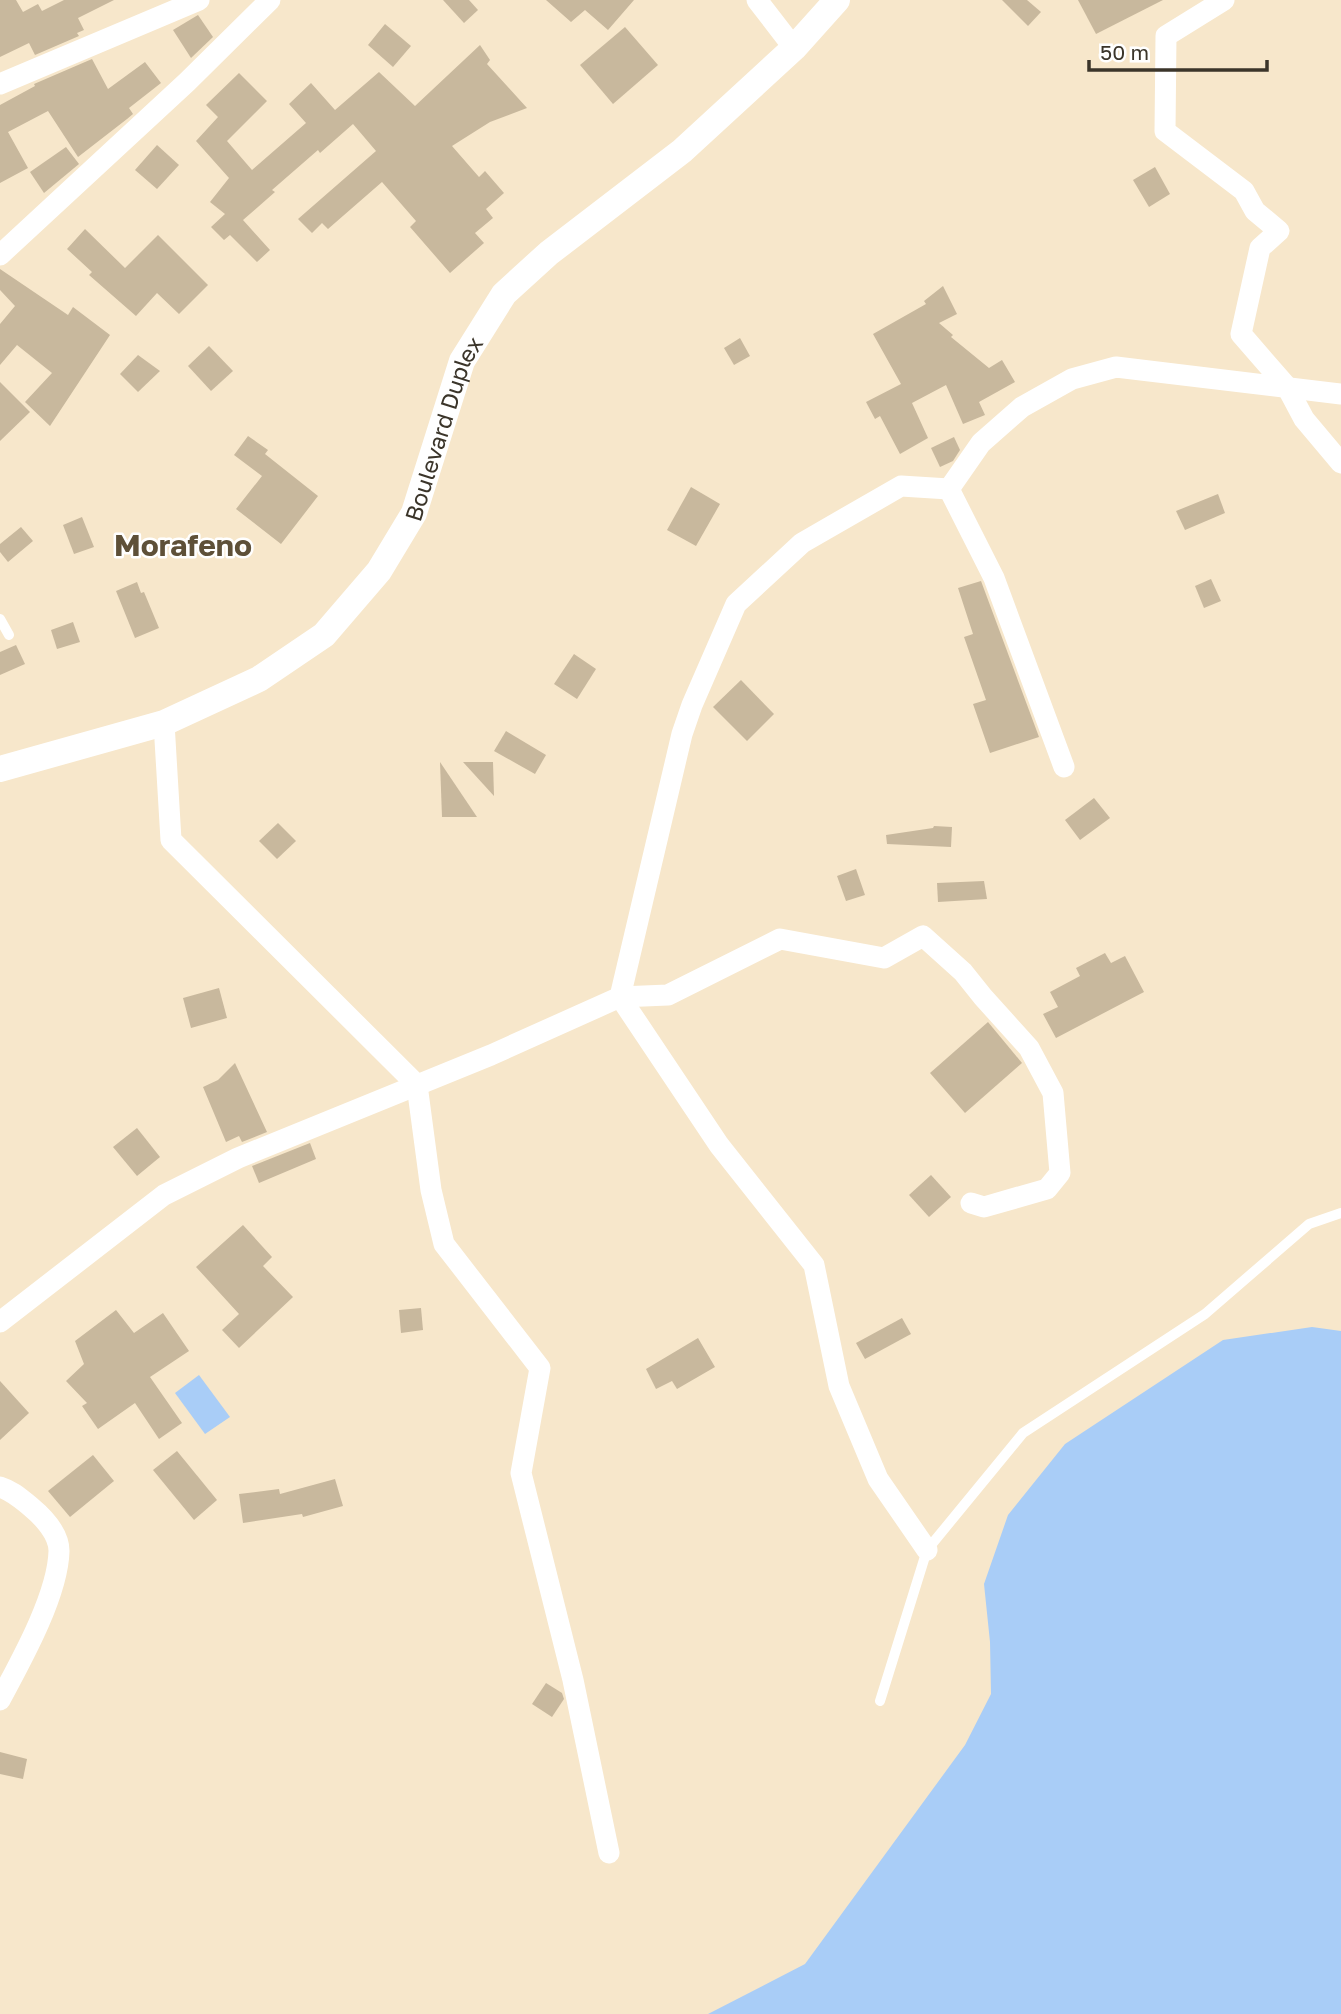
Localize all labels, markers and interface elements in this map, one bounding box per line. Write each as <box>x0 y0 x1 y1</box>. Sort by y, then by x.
scale bar <box>1089 28 1268 72</box>
text: 50 m <box>1100 39 1149 65</box>
street label: Boulevard Duplex <box>398 330 488 524</box>
district label: Morafeno <box>114 527 252 563</box>

